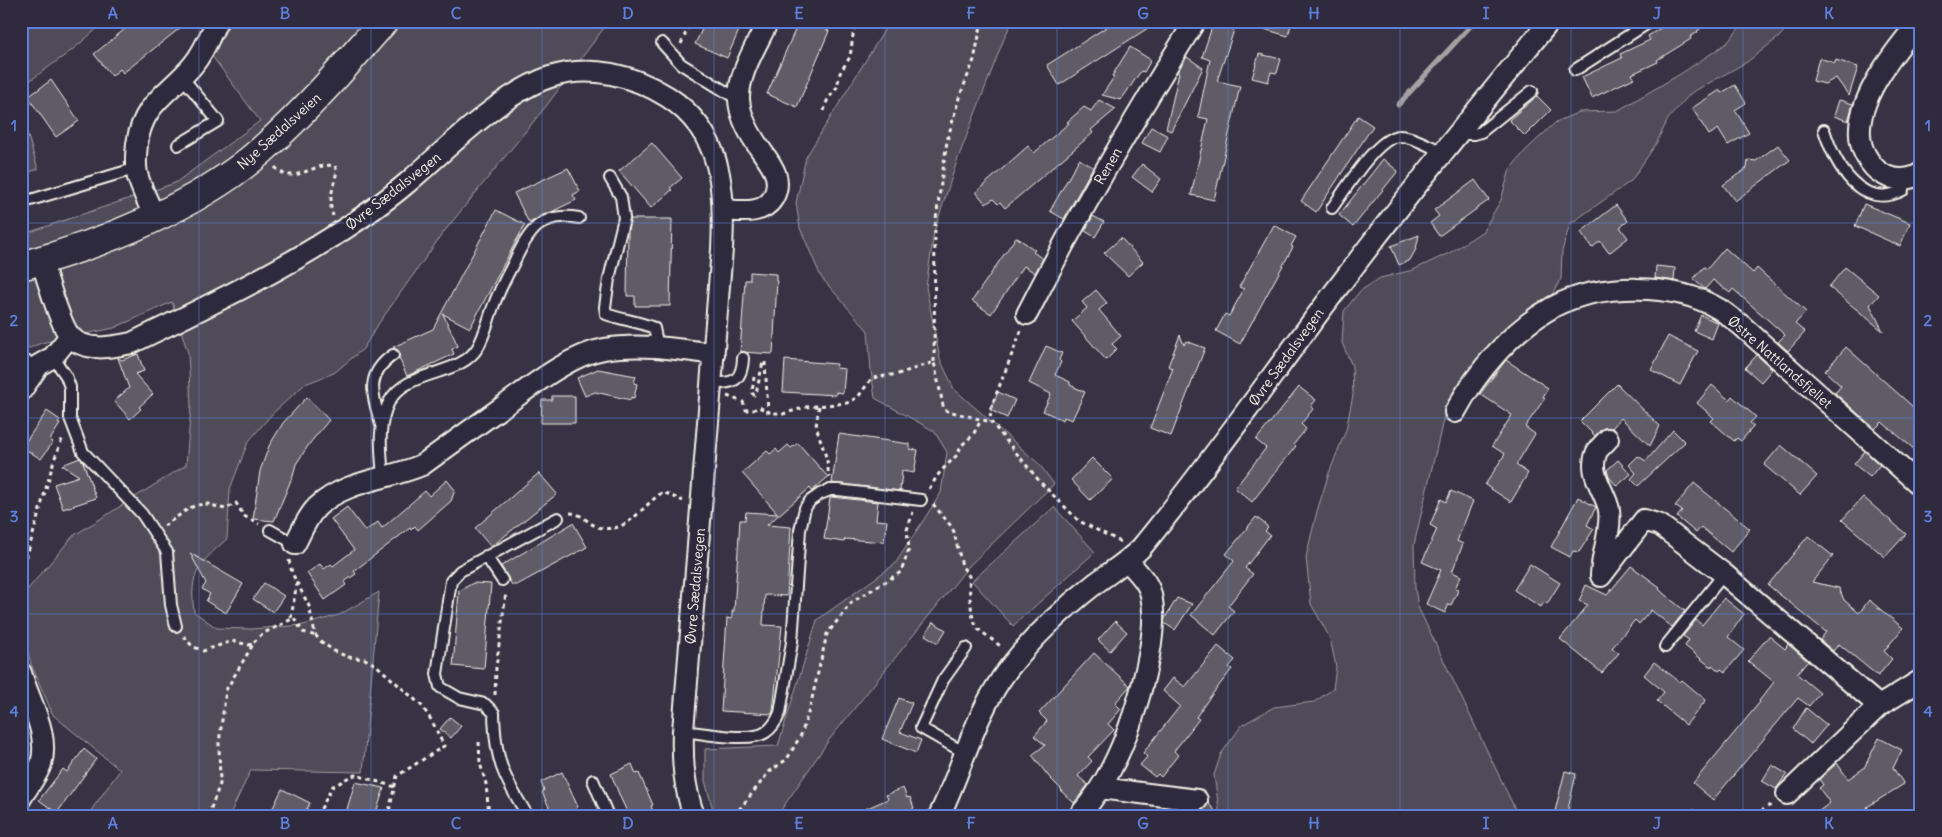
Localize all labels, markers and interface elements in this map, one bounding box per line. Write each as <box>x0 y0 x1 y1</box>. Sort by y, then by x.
text: A <box>108 3 118 23</box>
text: B <box>280 3 291 23</box>
text: C <box>451 3 462 23</box>
text: D <box>622 3 634 23</box>
text: E <box>794 3 804 23</box>
text: F <box>966 3 976 23</box>
text: G <box>1137 3 1149 23</box>
text: H <box>1308 3 1320 23</box>
text: I <box>1483 3 1490 23</box>
text: J <box>1653 3 1662 23</box>
text: K <box>1824 3 1834 23</box>
street label: Nye Sædalsveien <box>233 89 325 173</box>
text: 1 <box>11 115 17 135</box>
text: 1 <box>1925 115 1931 135</box>
street label: Renen <box>1090 144 1126 188</box>
street label: Øvre Sædalsvegen <box>342 148 444 234</box>
street label: Øvre Sædalsvegen <box>1244 305 1328 409</box>
text: 2 <box>10 310 19 330</box>
text: 2 <box>1924 310 1933 330</box>
street label: Østre Nattlandsfjellet <box>1724 312 1836 412</box>
text: 3 <box>9 506 19 526</box>
text: 3 <box>1923 506 1933 526</box>
street label: Øvre Sædalsvegen <box>681 527 709 645</box>
text: 4 <box>9 701 19 721</box>
text: 4 <box>1923 701 1933 721</box>
text: A <box>108 813 118 833</box>
text: B <box>280 813 291 833</box>
text: C <box>451 813 462 833</box>
text: D <box>622 813 634 833</box>
text: E <box>794 813 804 833</box>
text: F <box>966 813 976 833</box>
text: G <box>1137 813 1149 833</box>
text: H <box>1308 813 1320 833</box>
text: I <box>1483 813 1490 833</box>
text: J <box>1653 813 1662 833</box>
text: K <box>1824 813 1834 833</box>

